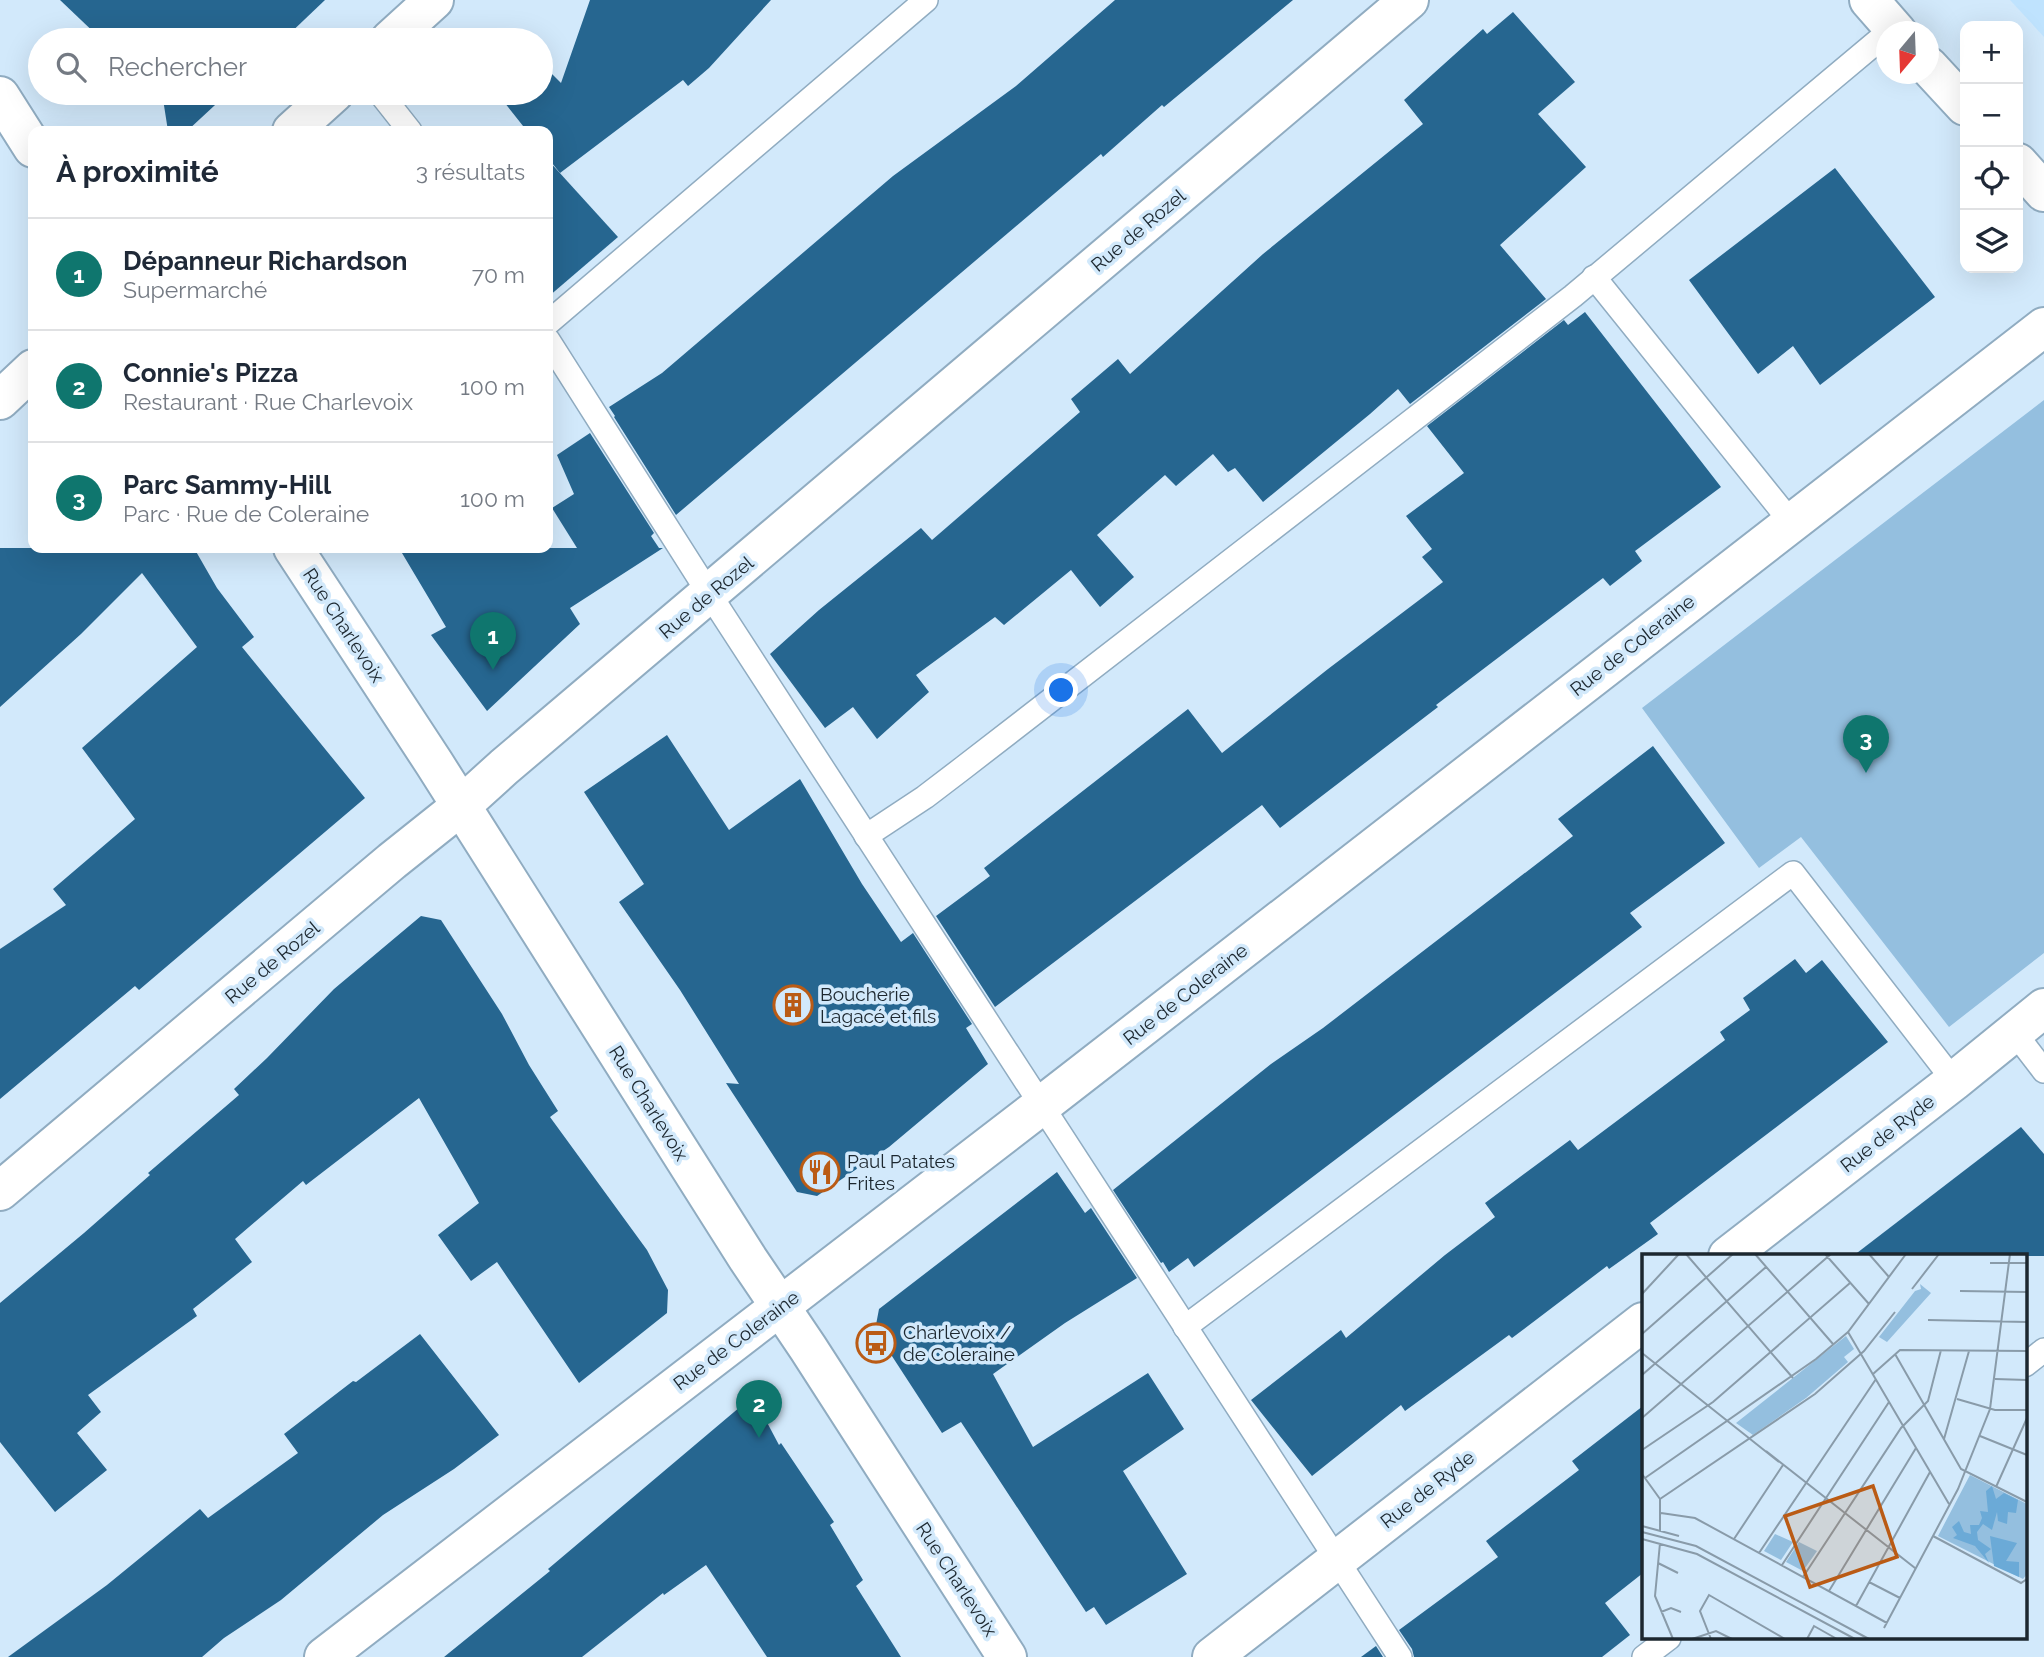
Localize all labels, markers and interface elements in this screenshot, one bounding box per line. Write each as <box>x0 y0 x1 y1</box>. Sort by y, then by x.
north arrow <box>1876 21 1939 84</box>
map controls <box>1960 21 2023 273</box>
button: + <box>1960 21 2023 84</box>
search box <box>28 28 553 105</box>
icon: search <box>52 48 90 86</box>
text: Rechercher <box>108 52 247 82</box>
button: − <box>1960 84 2023 147</box>
button: locate <box>1960 147 2023 210</box>
text: À proximité <box>56 154 219 189</box>
text: 3 résultats <box>416 158 525 185</box>
street label: Rue de Rozel <box>1086 184 1190 276</box>
button: layers <box>1960 210 2023 273</box>
text: Dépanneur Richardson <box>123 246 407 276</box>
text: 1 <box>73 261 85 288</box>
text: 70 m <box>472 261 525 288</box>
text: Supermarché <box>123 276 267 303</box>
text: Connie's Pizza <box>123 358 298 388</box>
text: 2 <box>73 373 85 400</box>
text: 100 m <box>460 373 525 400</box>
text: Restaurant · Rue Charlevoix <box>123 388 413 415</box>
text: Parc Sammy-Hill <box>123 470 331 500</box>
text: 3 <box>73 485 85 512</box>
text: 100 m <box>460 485 525 512</box>
text: Parc · Rue de Coleraine <box>123 500 369 527</box>
street label: Rue de Rozel <box>654 551 758 643</box>
street label: Rue Charlevoix <box>299 564 389 687</box>
street label: Rue de Coleraine <box>1566 590 1698 700</box>
pin: 1 <box>470 612 516 670</box>
your location <box>1044 673 1078 707</box>
pin: 3 <box>1843 715 1889 773</box>
street label: Rue de Rozel <box>220 916 324 1008</box>
street label: Rue de Coleraine <box>1119 939 1251 1049</box>
place label: Boucherie Lagacé et fils <box>820 983 936 1027</box>
building icon: Boucherie Lagacé et fils <box>772 984 814 1026</box>
street label: Rue Charlevoix <box>605 1041 693 1165</box>
street label: Rue de Ryde <box>1836 1090 1938 1176</box>
place label: Paul Patates Frites <box>847 1150 955 1194</box>
restaurant icon: Paul Patates Frites <box>799 1151 841 1193</box>
inset map <box>1642 1254 2026 1640</box>
street label: Rue de Coleraine <box>669 1286 803 1394</box>
place label: Charlevoix / de Coleraine <box>903 1321 1015 1365</box>
bus stop icon: Charlevoix / de Coleraine <box>855 1322 897 1364</box>
pin: 2 <box>736 1380 782 1438</box>
street label: Rue de Ryde <box>1376 1446 1478 1532</box>
street label: Rue Charlevoix <box>912 1518 1002 1641</box>

